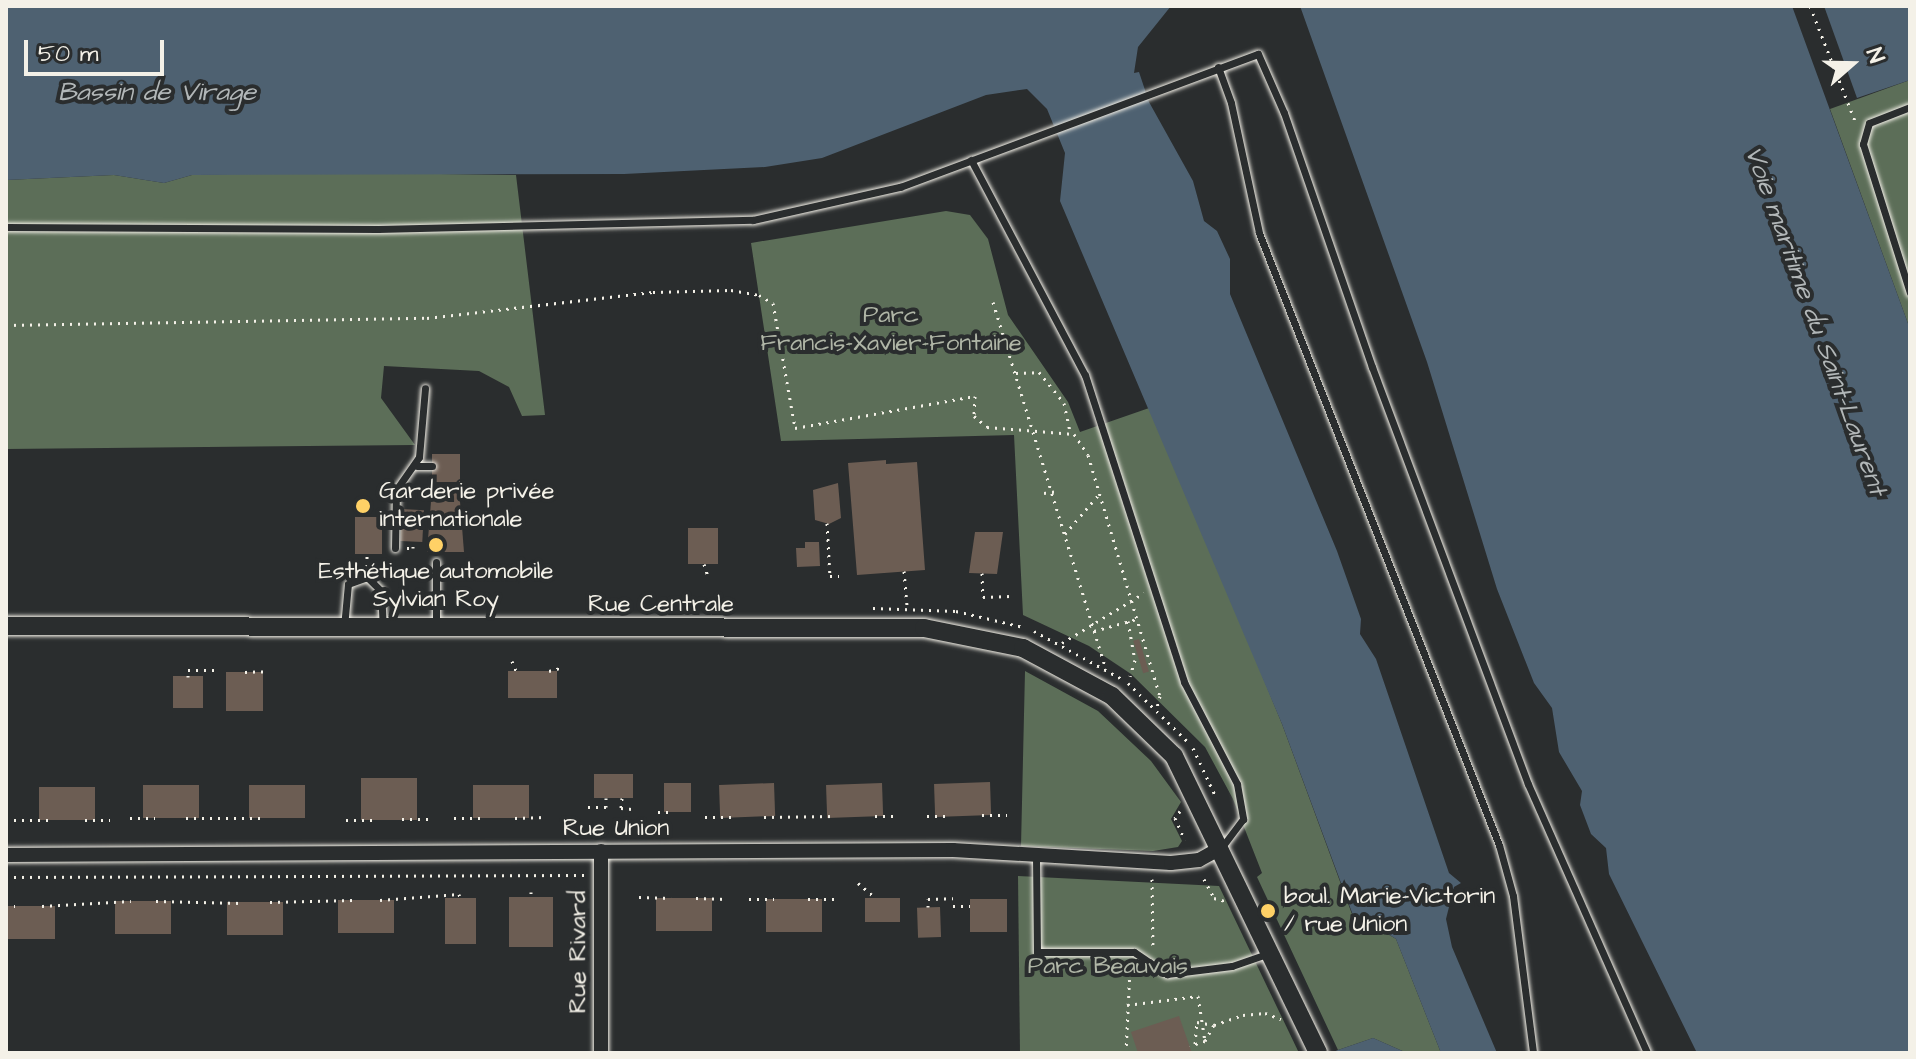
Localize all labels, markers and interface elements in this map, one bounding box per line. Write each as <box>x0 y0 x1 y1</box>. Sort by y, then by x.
scale bar <box>28 24 168 74</box>
north arrow <box>1812 24 1892 104</box>
text: 50 m <box>38 37 98 71</box>
text: N <box>1858 44 1892 67</box>
water label: Bassin de Virage <box>58 77 256 109</box>
water label: Voie maritime du Saint-Laurent <box>1737 142 1893 500</box>
park label: Parc Francis-Xavier-Fontaine <box>760 302 1022 358</box>
place label: Garderie privée internationale <box>379 478 554 534</box>
marker: Garderie privée internationale <box>354 497 372 515</box>
marker: Esthétique automobile Sylvian Roy <box>427 536 445 554</box>
place label: Esthétique automobile Sylvian Roy <box>319 558 553 614</box>
street label: Rue Centrale <box>588 591 734 619</box>
street label: Rue Union <box>563 815 669 843</box>
place label: boul. Marie-Victorin / rue Union <box>1284 883 1495 939</box>
street label: Rue Rivard <box>565 891 593 1013</box>
marker: boul. Marie-Victorin / rue Union <box>1259 902 1277 920</box>
park label: Parc Beauvais <box>1028 953 1188 981</box>

